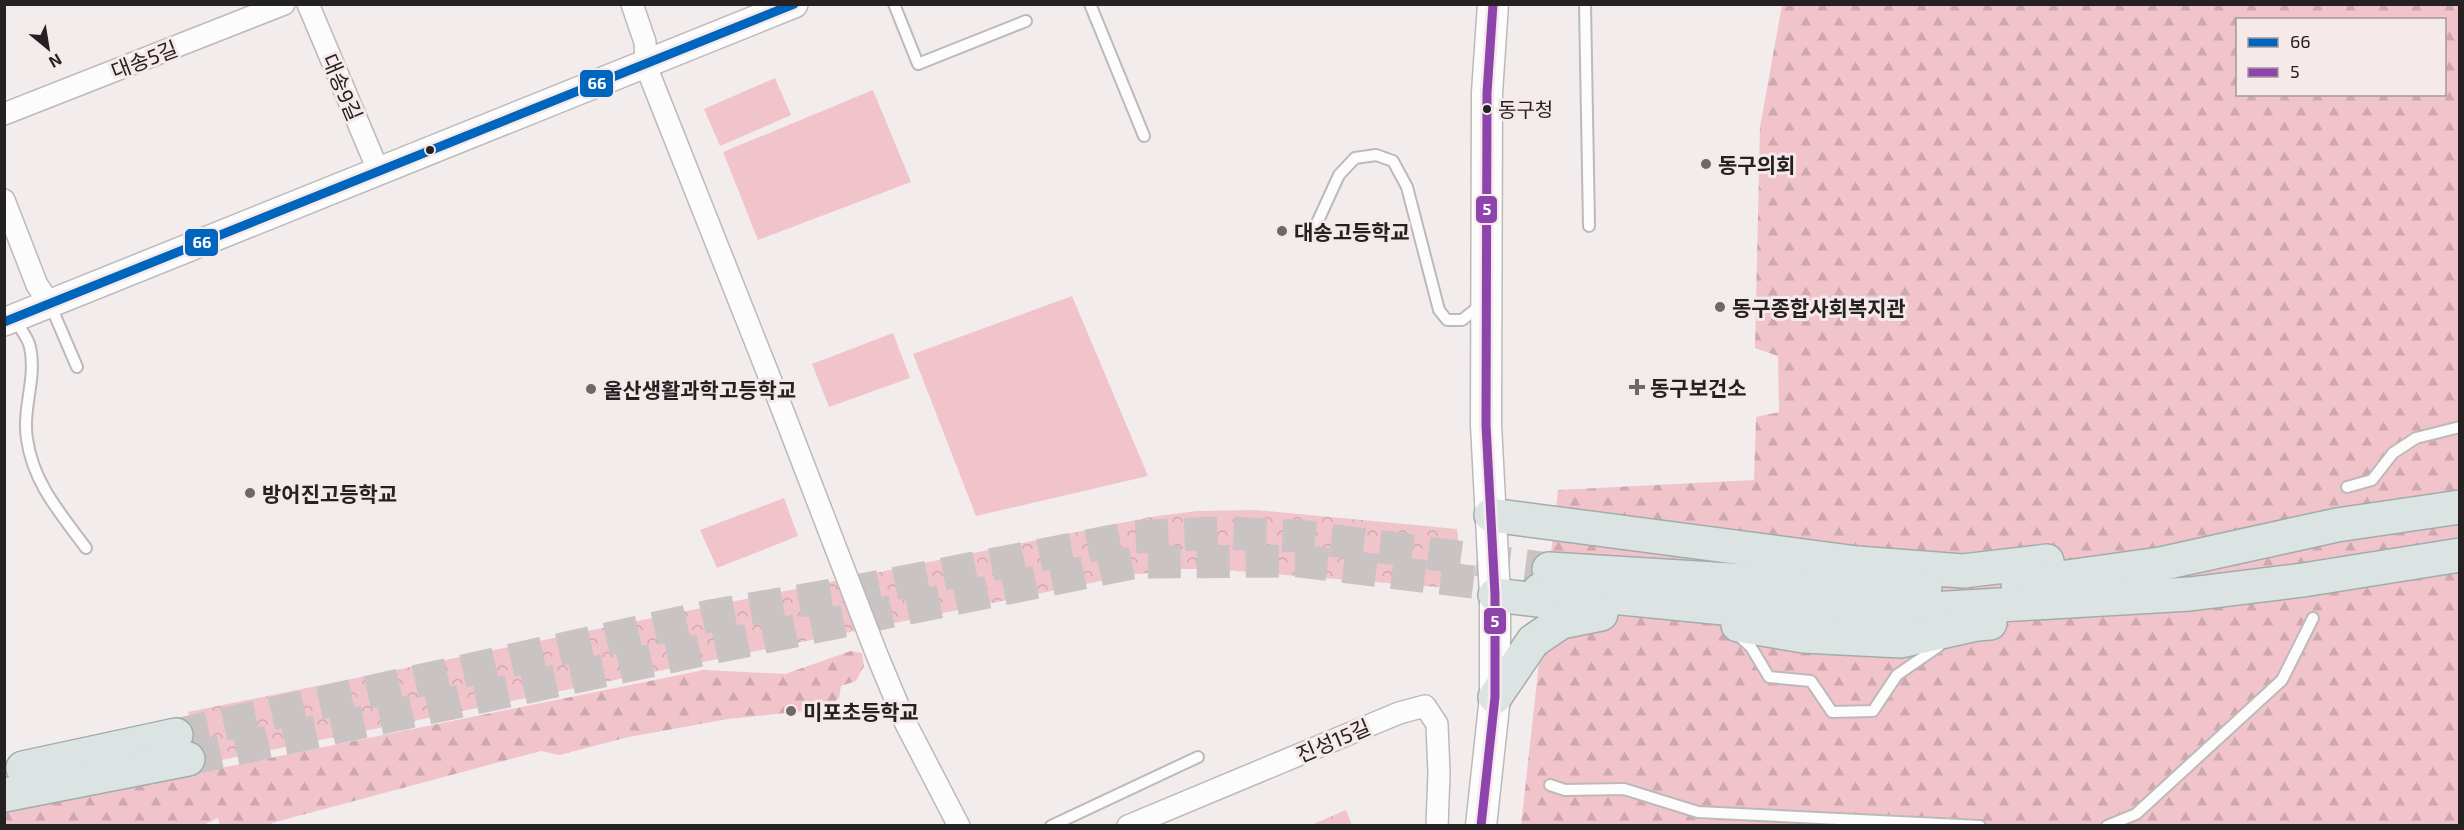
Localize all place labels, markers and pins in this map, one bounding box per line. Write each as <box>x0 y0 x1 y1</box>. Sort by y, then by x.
place label: 동구청 <box>1498 97 1553 121</box>
marker: 동구청 <box>1481 103 1493 115</box>
unlabelled marker <box>424 144 436 156</box>
place label: 동구의회 <box>1718 152 1795 177</box>
marker: 동구의회 <box>1699 157 1713 171</box>
place label: 대송고등학교 <box>1294 219 1410 244</box>
marker: 대송고등학교 <box>1275 224 1289 238</box>
place label: 동구종합사회복지관 <box>1732 295 1906 320</box>
marker: 동구종합사회복지관 <box>1713 300 1727 314</box>
place label: 동구보건소 <box>1650 375 1747 400</box>
place label: 울산생활과학고등학교 <box>603 377 796 402</box>
marker: 동구보건소 <box>1628 378 1646 396</box>
marker: 울산생활과학고등학교 <box>584 382 598 396</box>
place label: 방어진고등학교 <box>262 481 397 506</box>
marker: 방어진고등학교 <box>243 486 257 500</box>
place label: 미포초등학교 <box>803 699 919 724</box>
marker: 미포초등학교 <box>784 704 798 718</box>

